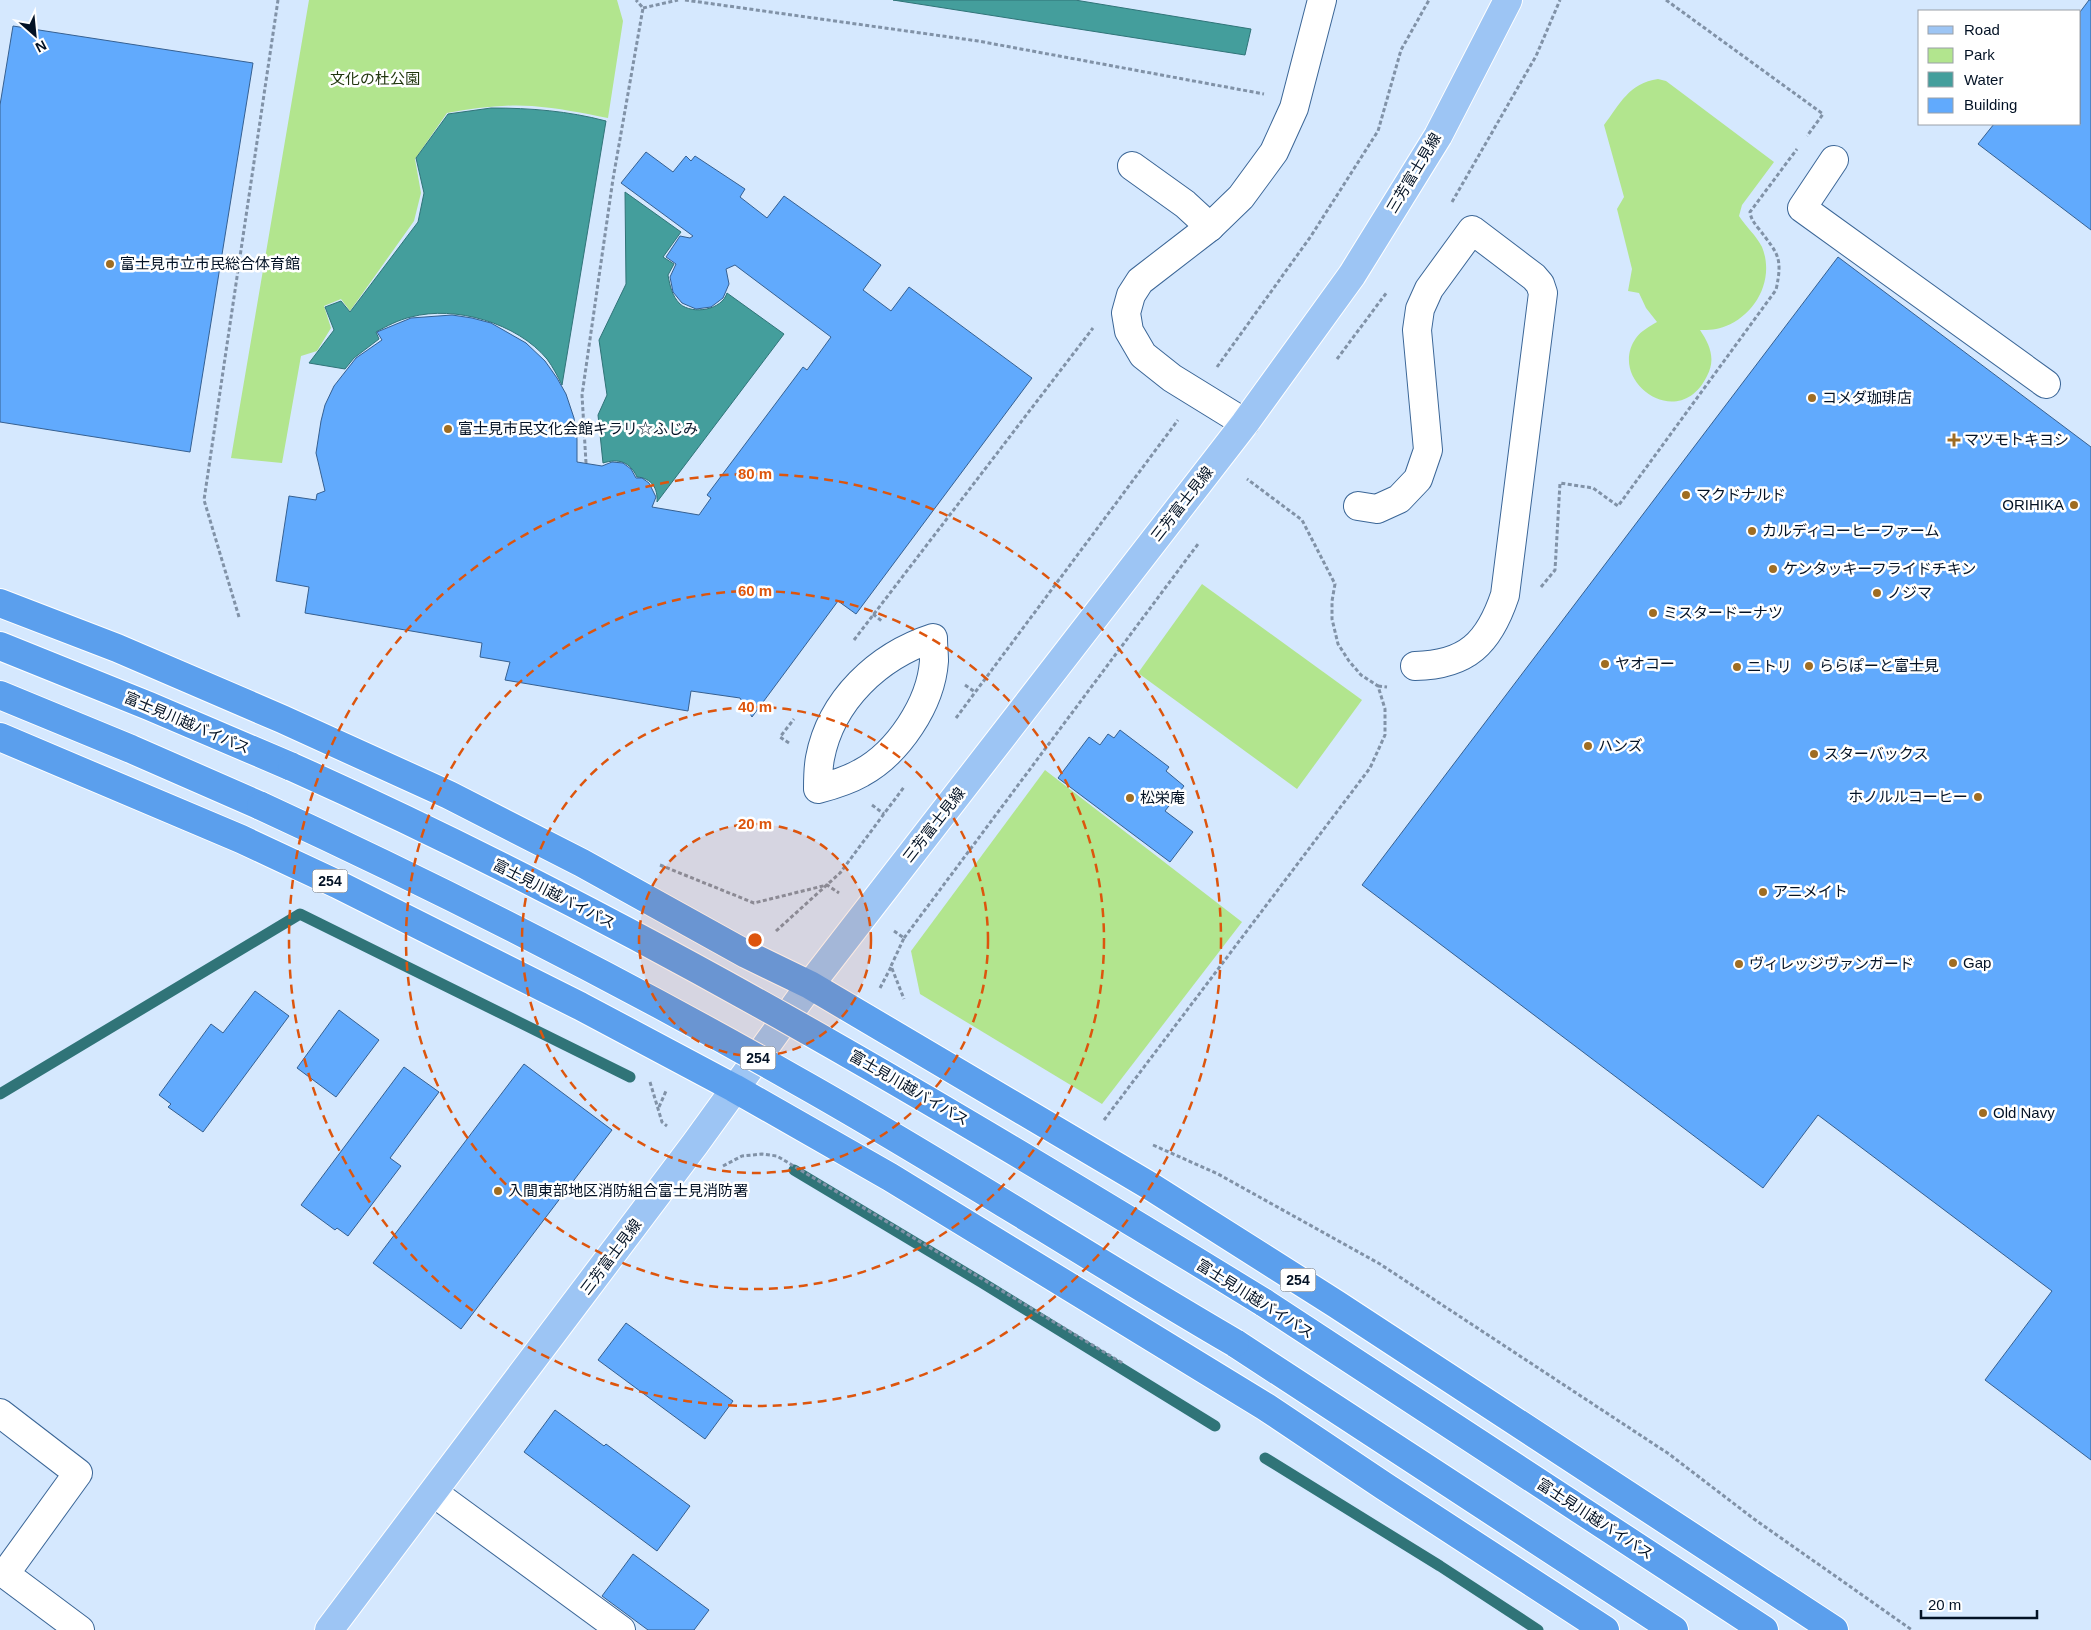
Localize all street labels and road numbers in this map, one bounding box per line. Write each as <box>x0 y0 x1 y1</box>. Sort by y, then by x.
street label: 三芳富士見線 <box>1383 130 1444 216</box>
street label: 三芳富士見線 <box>1147 463 1216 544</box>
street label: 富士見川越バイパス <box>122 688 253 757</box>
street label: 三芳富士見線 <box>899 784 968 865</box>
street label: 富士見川越バイパス <box>490 855 618 932</box>
road number: 254 <box>312 869 348 892</box>
road number: 254 <box>740 1046 776 1070</box>
street label: 富士見川越バイパス <box>847 1047 972 1129</box>
street label: 三芳富士見線 <box>577 1216 644 1298</box>
street label: 富士見川越バイパス <box>1194 1256 1317 1341</box>
road number: 254 <box>1280 1268 1316 1292</box>
street label: 富士見川越バイパス <box>1534 1475 1656 1562</box>

